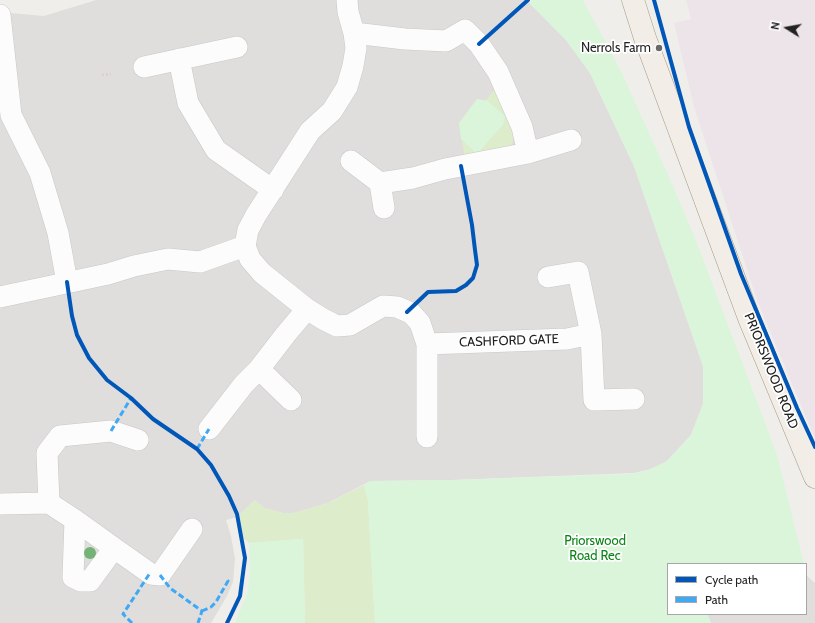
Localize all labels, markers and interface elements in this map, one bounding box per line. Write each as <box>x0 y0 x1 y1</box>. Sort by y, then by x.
north arrow <box>767 8 807 48</box>
text: N <box>768 21 783 31</box>
place label: Nerrols Farm <box>581 40 651 56</box>
marker: Nerrols Farm <box>654 43 664 53</box>
street label: PRIORSWOOD ROAD <box>741 311 801 431</box>
street label: CASHFORD GATE <box>459 331 559 351</box>
park label: Priorswood Road Rec <box>564 533 626 564</box>
legend <box>667 563 807 615</box>
text: Cycle path <box>705 572 758 587</box>
text: Path <box>705 592 728 607</box>

